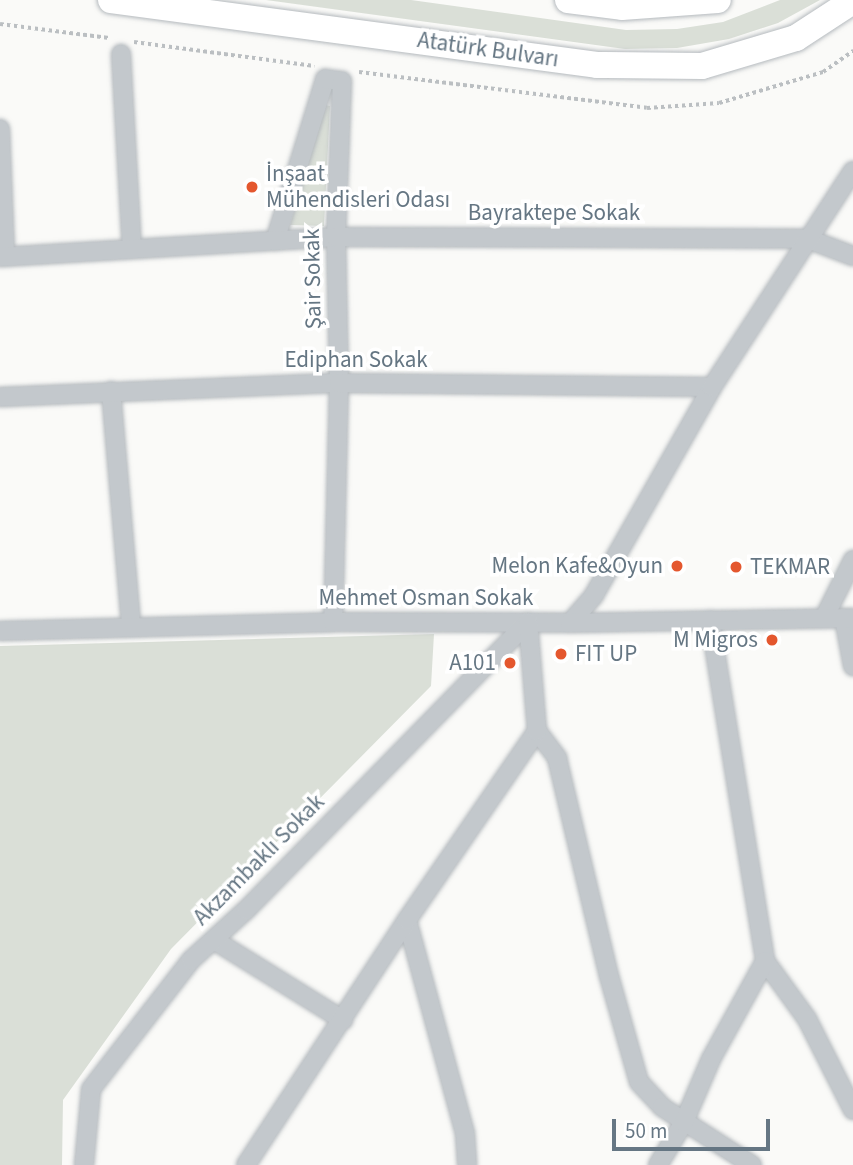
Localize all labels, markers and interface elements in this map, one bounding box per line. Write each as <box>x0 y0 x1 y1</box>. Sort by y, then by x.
street label: Atatürk Bulvarı <box>416 26 560 74</box>
place label: İnşaat Mühendisleri Odası <box>266 160 450 214</box>
marker: İnşaat Mühendisleri Odası <box>244 179 260 195</box>
street label: Bayraktepe Sokak <box>468 199 640 227</box>
street label: Şair Sokak <box>298 228 328 330</box>
street label: Ediphan Sokak <box>284 346 428 374</box>
place label: Melon Kafe&Oyun <box>491 552 663 580</box>
place label: TEKMAR <box>750 553 830 581</box>
marker: Melon Kafe&Oyun <box>669 558 685 574</box>
marker: TEKMAR <box>728 559 744 575</box>
street label: Mehmet Osman Sokak <box>319 584 533 612</box>
place label: M Migros <box>673 626 758 654</box>
marker: M Migros <box>764 632 780 648</box>
place label: FIT UP <box>575 640 637 668</box>
marker: FIT UP <box>553 646 569 662</box>
place label: A101 <box>449 649 496 677</box>
marker: A101 <box>502 655 518 671</box>
street label: Akzambaklı Sokak <box>188 789 330 931</box>
scale bar <box>615 1106 772 1150</box>
text: 50 m <box>625 1116 667 1146</box>

